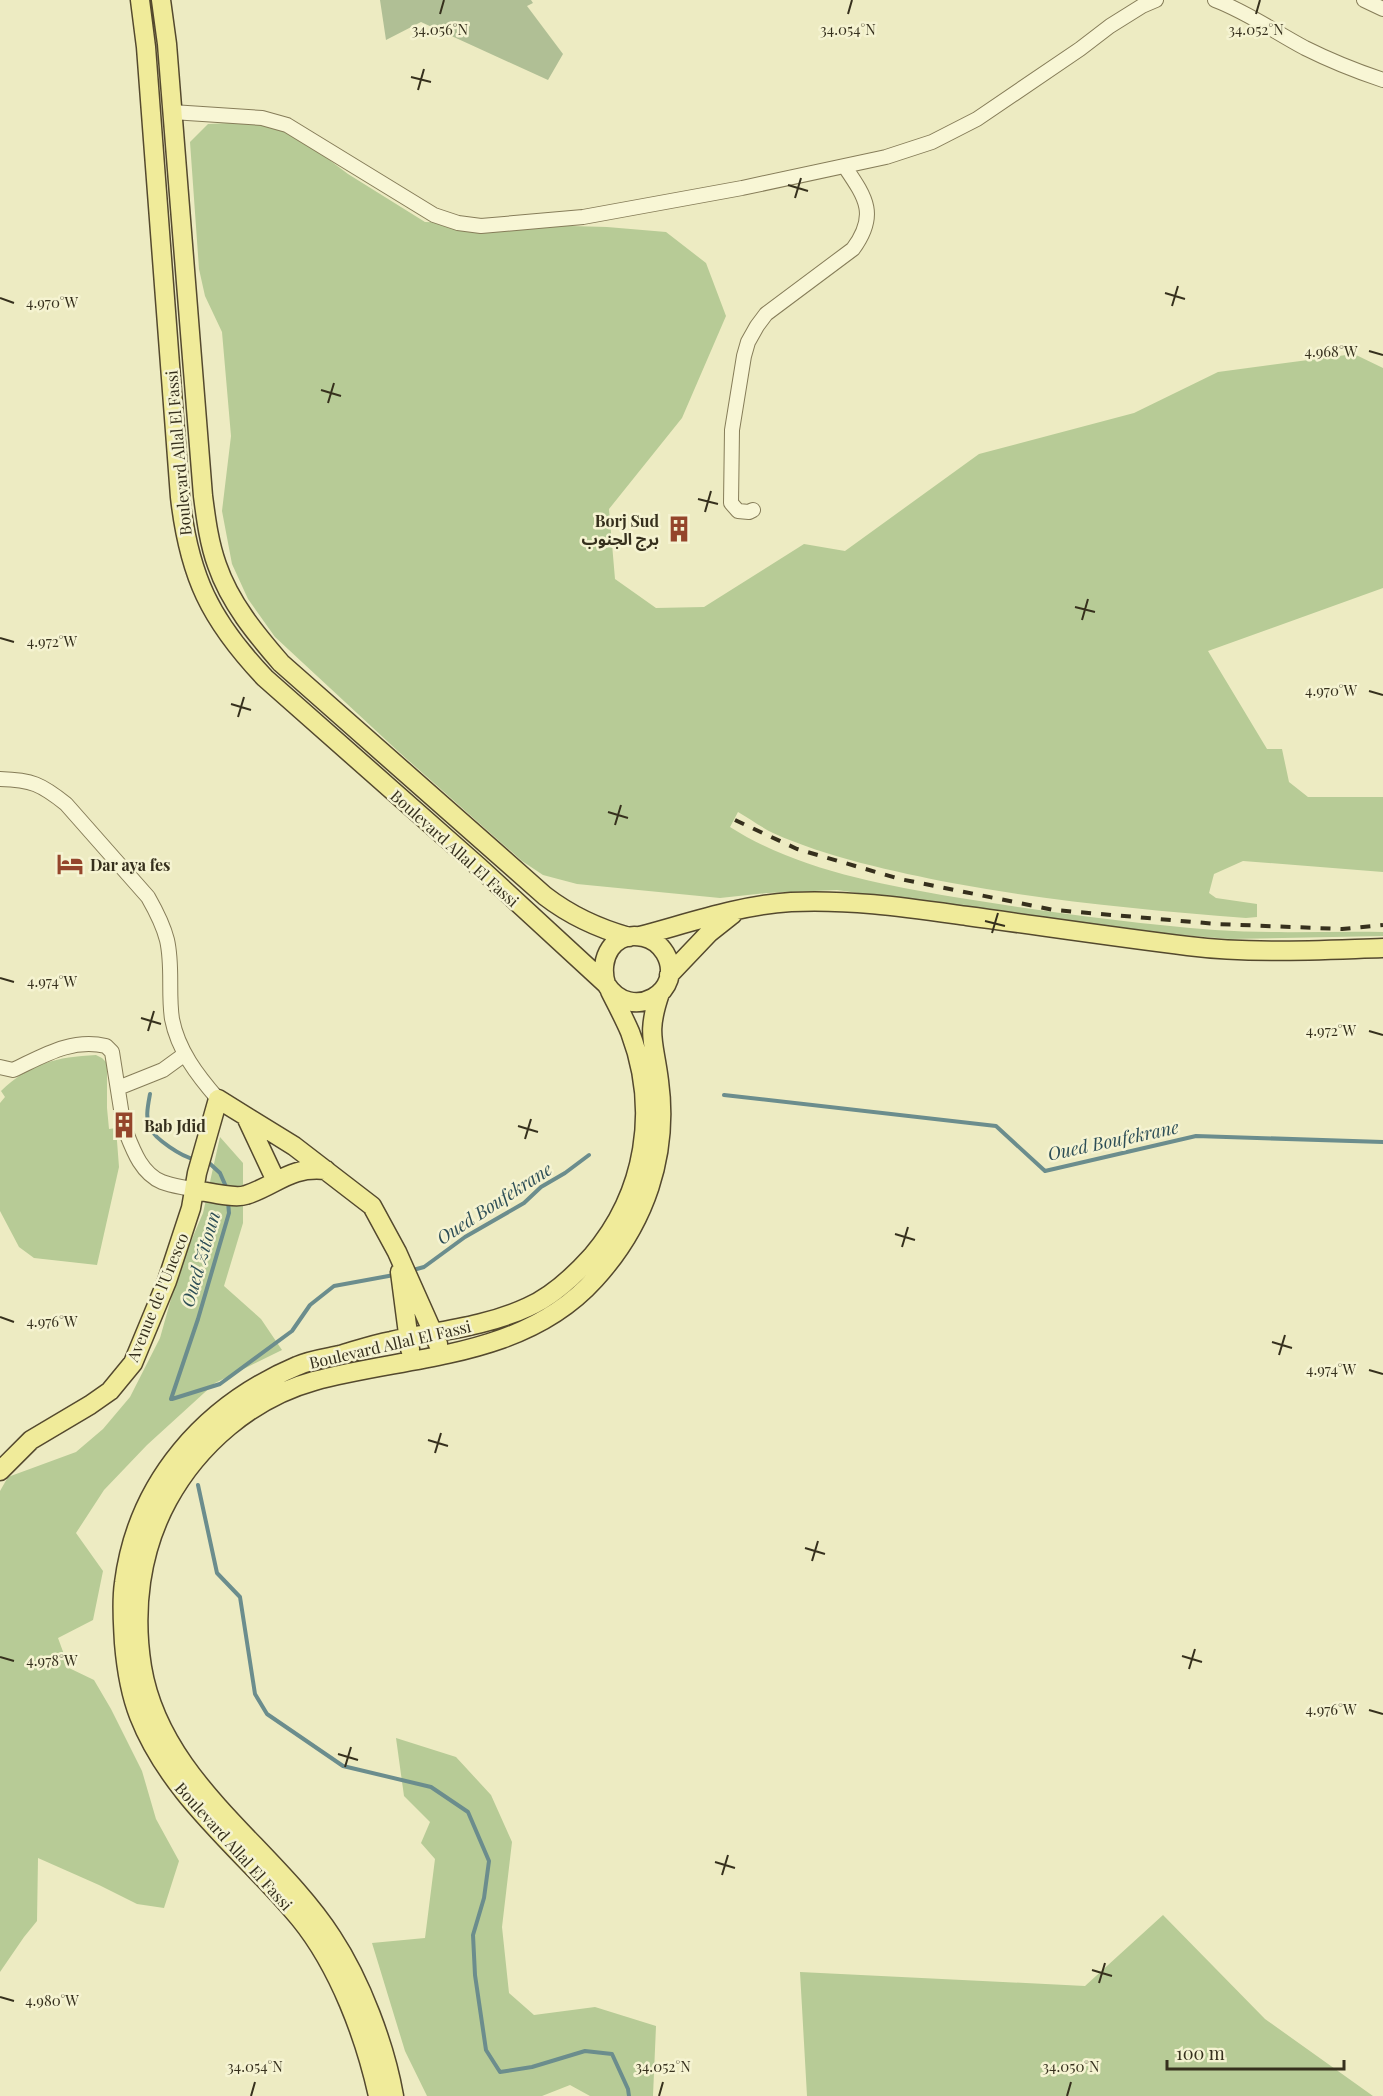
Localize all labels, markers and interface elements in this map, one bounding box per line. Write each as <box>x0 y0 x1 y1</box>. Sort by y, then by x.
text: 34.056°N <box>412 19 469 39</box>
text: 34.054°N <box>820 19 876 39</box>
text: 34.052°N <box>1228 19 1284 39</box>
text: 4.970°W <box>26 292 78 312</box>
text: 4.968°W <box>1305 341 1358 361</box>
street label: Boulevard Allal El Fassi <box>160 369 196 536</box>
place label: Borj Sud برج الجنوب <box>582 510 659 551</box>
building icon: Borj Sud برج الجنوب <box>664 514 694 544</box>
text: 4.972°W <box>27 631 78 651</box>
text: 4.970°W <box>1305 680 1357 700</box>
street label: Boulevard Allal El Fassi <box>386 785 524 911</box>
hotel icon: Dar aya fes <box>55 849 85 879</box>
place label: Dar aya fes <box>90 854 170 875</box>
text: 4.974°W <box>27 971 77 991</box>
text: 4.972°W <box>1306 1020 1357 1040</box>
building icon: Bab Jdid <box>109 1110 139 1140</box>
water label: Oued Boufekrane <box>1045 1114 1181 1166</box>
place label: Bab Jdid <box>144 1115 206 1136</box>
water label: Oued Boufekrane <box>432 1156 557 1249</box>
water label: Oued Zitoun <box>175 1208 225 1310</box>
street label: Avenue de l'Unesco <box>121 1229 193 1366</box>
text: 4.976°W <box>26 1311 78 1331</box>
street label: Boulevard Allal El Fassi <box>307 1315 473 1373</box>
text: 4.974°W <box>1306 1359 1356 1379</box>
text: 4.978°W <box>26 1650 78 1670</box>
text: 4.976°W <box>1305 1699 1357 1719</box>
street label: Boulevard Allal El Fassi <box>171 1777 297 1915</box>
text: 4.980°W <box>25 1990 79 2010</box>
scale bar <box>1167 2033 1344 2071</box>
text: 100 m <box>1176 2041 1225 2065</box>
text: 34.054°N <box>227 2056 283 2076</box>
text: 34.052°N <box>635 2056 691 2076</box>
text: 34.050°N <box>1042 2056 1100 2076</box>

